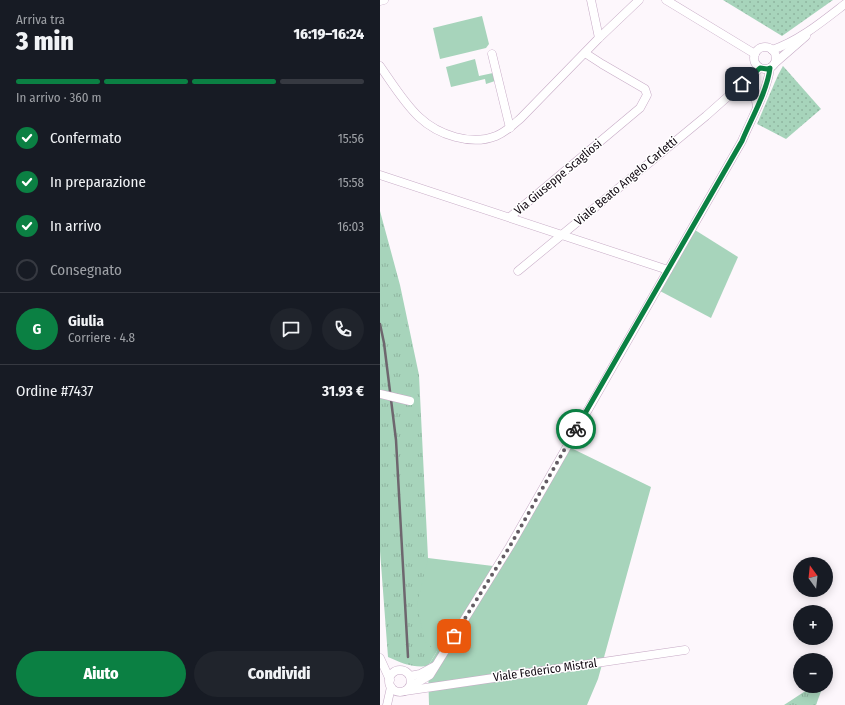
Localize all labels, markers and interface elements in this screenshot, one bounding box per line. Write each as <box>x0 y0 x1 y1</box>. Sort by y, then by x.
text: Arriva tra <box>16 12 65 27</box>
text: 16:19–16:24 <box>293 25 364 43</box>
text: 3 min <box>16 26 74 57</box>
pin <box>725 67 759 101</box>
icon: home <box>731 73 753 95</box>
text: In arrivo · 360 m <box>16 90 102 105</box>
icon: check <box>16 127 38 149</box>
text: Confermato <box>50 129 122 147</box>
text: 15:56 <box>338 131 364 146</box>
street label: Viale Beato Angelo Carletti <box>572 134 680 228</box>
street label: Via Giuseppe Scagliosi <box>512 136 604 218</box>
icon: check <box>16 171 38 193</box>
text: In preparazione <box>50 173 146 191</box>
text: 15:58 <box>338 175 364 190</box>
icon: check <box>16 215 38 237</box>
text: In arrivo <box>50 217 101 235</box>
text: 16:03 <box>337 219 364 234</box>
text: Consegnato <box>50 261 122 279</box>
button: chat <box>270 308 312 350</box>
button: phone <box>322 308 364 350</box>
text: Giulia <box>68 312 104 330</box>
text: G <box>33 320 41 338</box>
text: Corriere · 4.8 <box>68 330 135 345</box>
text: Ordine #7437 <box>16 382 93 400</box>
text: 31.93 € <box>322 382 364 400</box>
courier <box>556 409 596 449</box>
icon: bike <box>565 418 587 440</box>
north arrow <box>793 557 833 597</box>
map controls <box>793 557 833 693</box>
button: + <box>793 605 833 645</box>
pin <box>437 619 471 653</box>
icon: bag <box>443 625 465 647</box>
button: Aiuto <box>16 651 186 697</box>
button: Condividi <box>194 651 364 697</box>
button: − <box>793 653 833 693</box>
street label: Viale Federico Mistral <box>492 656 598 684</box>

